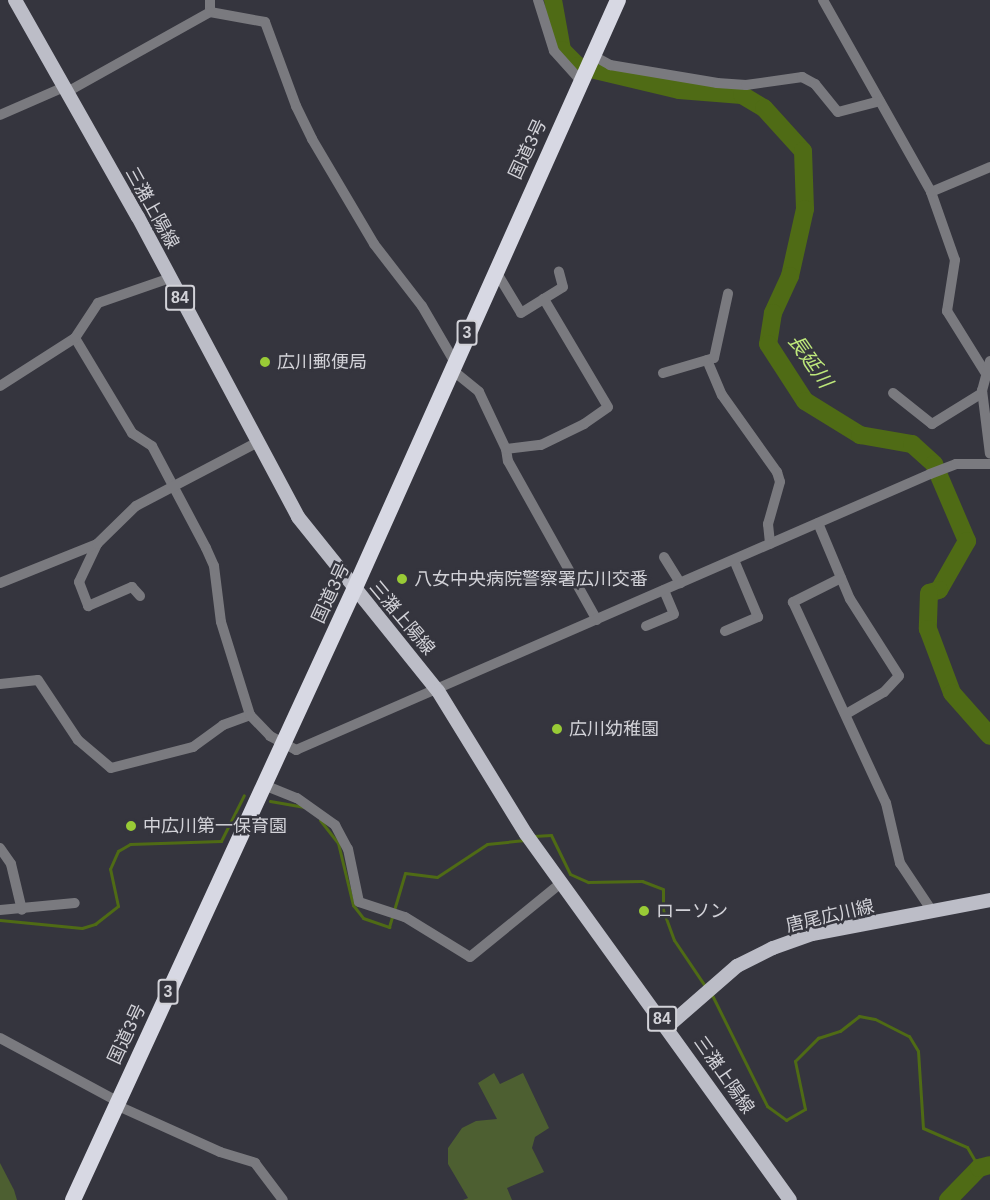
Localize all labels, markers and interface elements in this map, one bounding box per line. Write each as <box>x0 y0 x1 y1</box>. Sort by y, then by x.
street label: 国道3号 <box>505 115 551 183</box>
street label: 三潴上陽線 <box>121 163 183 253</box>
road number: 84 <box>165 285 195 311</box>
road number: 3 <box>456 320 478 346</box>
water label: 長延川 <box>783 330 837 392</box>
place label: 広川郵便局 <box>277 351 367 373</box>
marker: 広川郵便局 <box>258 355 272 369</box>
street label: 国道3号 <box>308 559 354 627</box>
place label: 八女中央病院警察署広川交番 <box>414 568 648 590</box>
marker: 八女中央病院警察署広川交番 <box>395 572 409 586</box>
street label: 三潴上陽線 <box>365 577 439 659</box>
place label: 広川幼稚園 <box>569 718 659 740</box>
marker: 広川幼稚園 <box>550 722 564 736</box>
place label: 中広川第一保育園 <box>143 815 287 837</box>
marker: 中広川第一保育園 <box>124 819 138 833</box>
street label: 唐尾広川線 <box>784 895 876 937</box>
place label: ローソン <box>656 900 728 922</box>
marker: ローソン <box>637 904 651 918</box>
road number: 3 <box>158 979 178 1005</box>
street label: 国道3号 <box>104 1000 150 1068</box>
road number: 84 <box>647 1006 677 1032</box>
street label: 三潴上陽線 <box>689 1032 759 1118</box>

